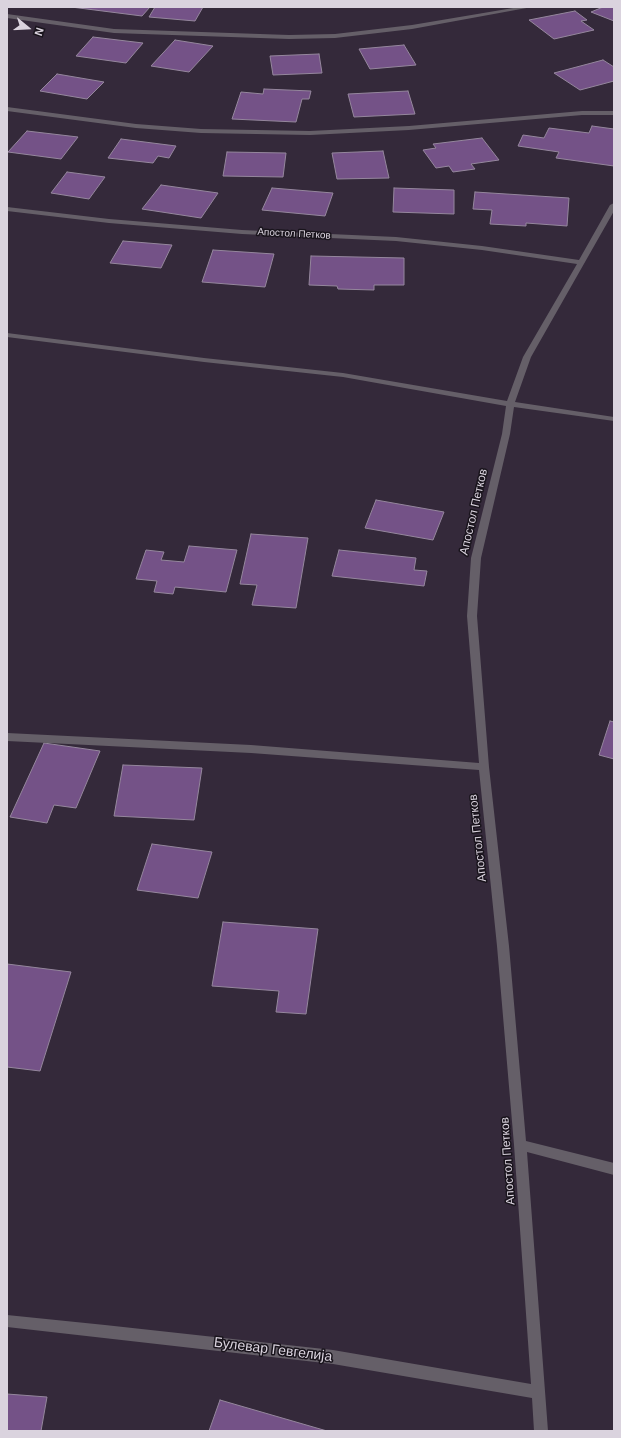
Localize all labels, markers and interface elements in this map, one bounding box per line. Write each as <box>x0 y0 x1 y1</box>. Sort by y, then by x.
north arrow <box>8 8 48 48</box>
text: N <box>32 26 46 37</box>
street label: Апостол Петков <box>257 226 331 242</box>
street label: Апостол Петков <box>457 467 491 557</box>
street label: Апостол Петков <box>466 793 490 883</box>
street label: Апостол Петков <box>498 1117 518 1205</box>
street label: Булевар Гевгелија <box>213 1334 333 1366</box>

